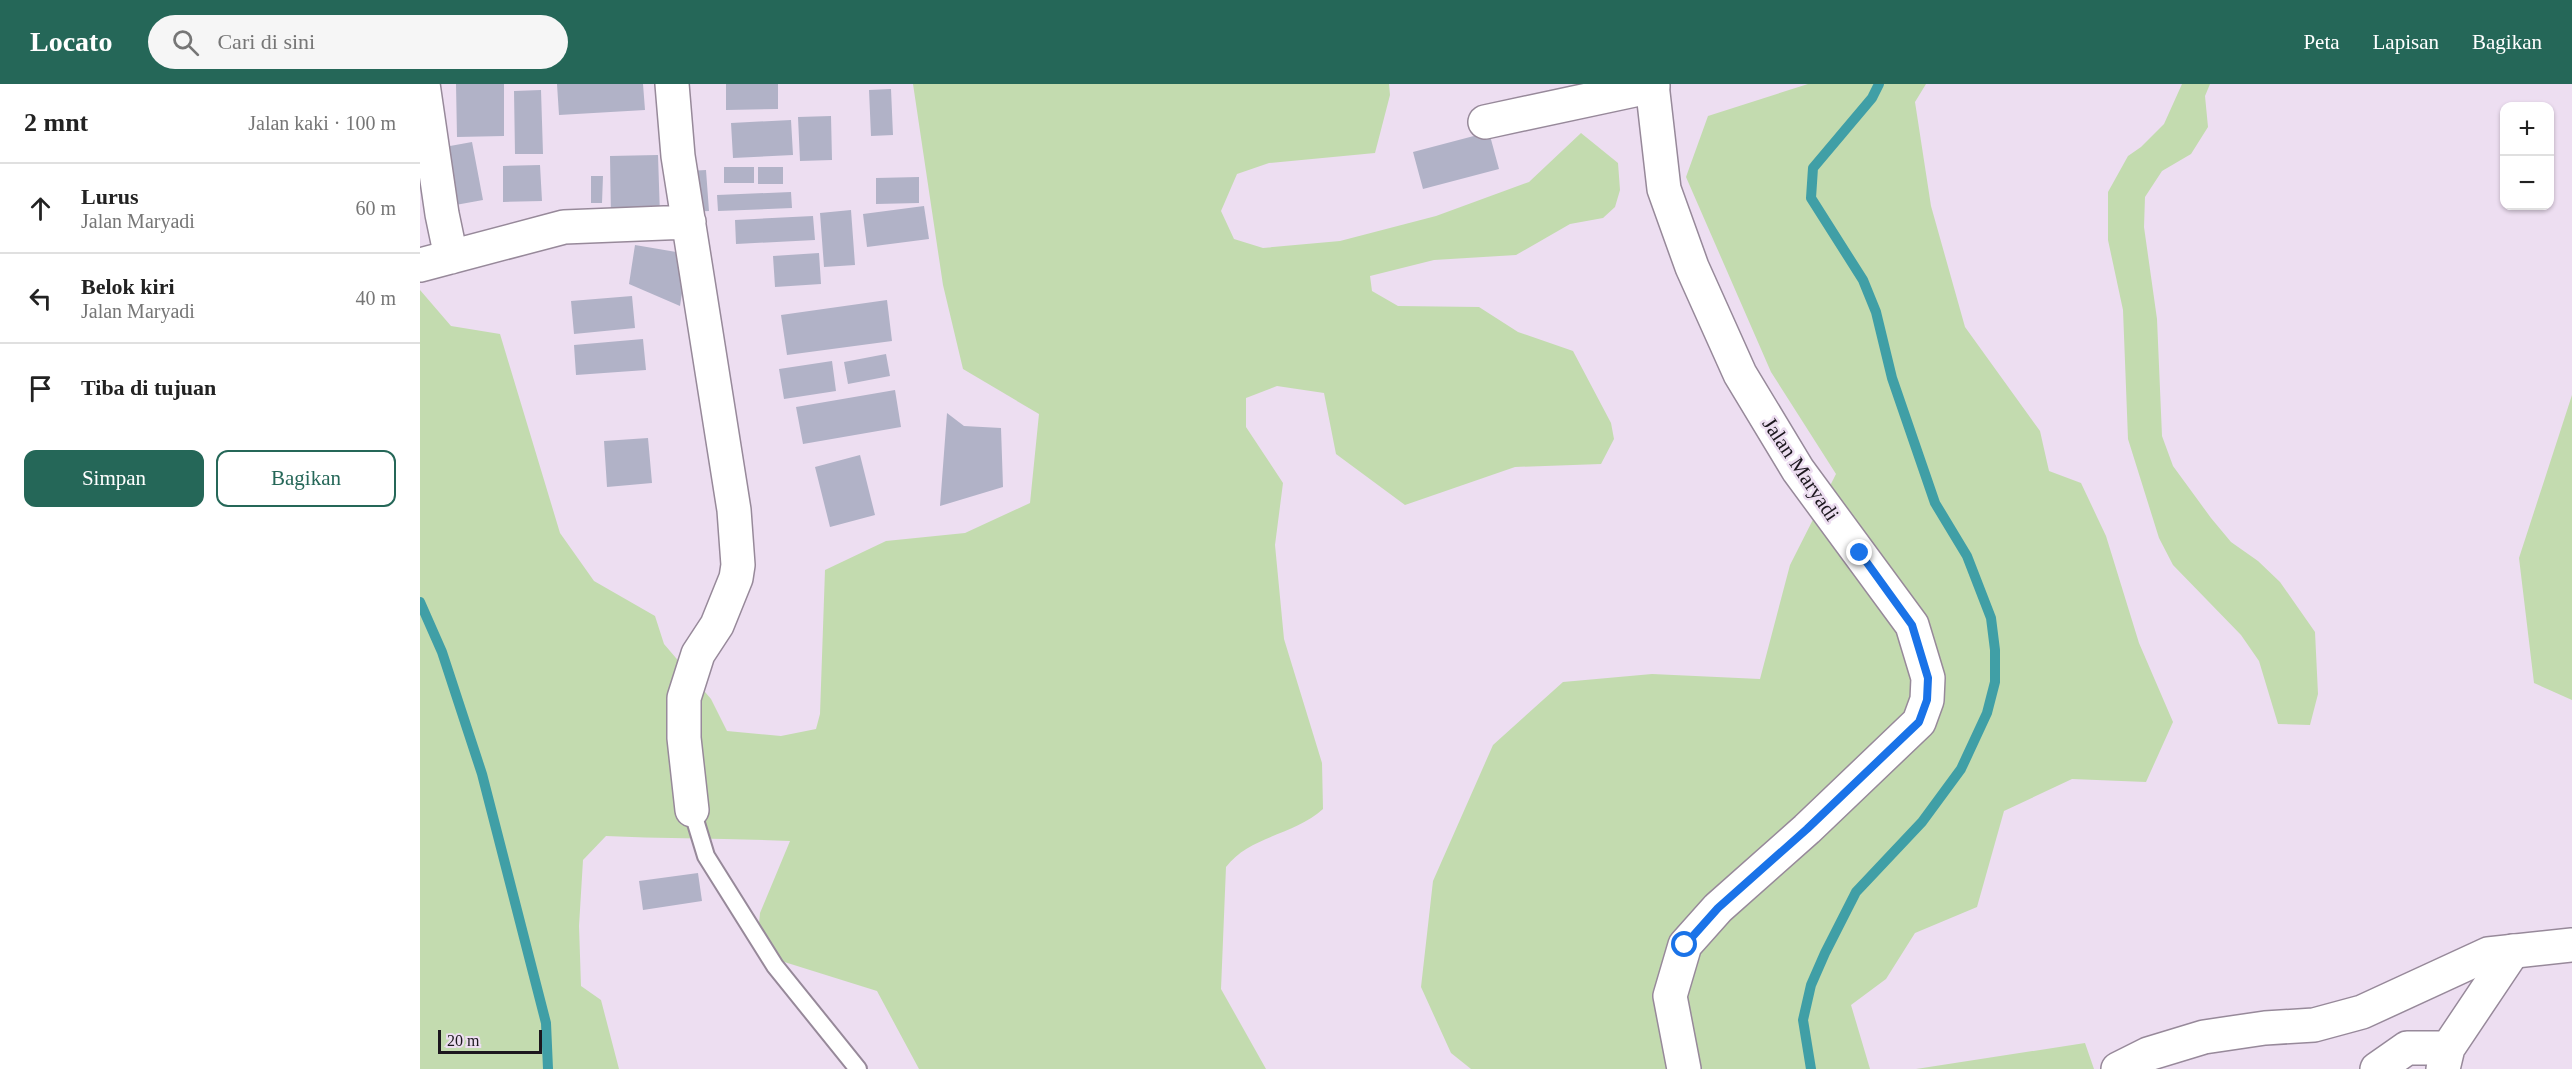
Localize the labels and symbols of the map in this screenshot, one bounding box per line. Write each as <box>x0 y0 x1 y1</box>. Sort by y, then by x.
street label: Jalan Maryadi <box>1758 413 1844 525</box>
route end <box>1846 539 1872 565</box>
route start <box>1671 931 1697 957</box>
scale bar <box>438 1027 542 1054</box>

